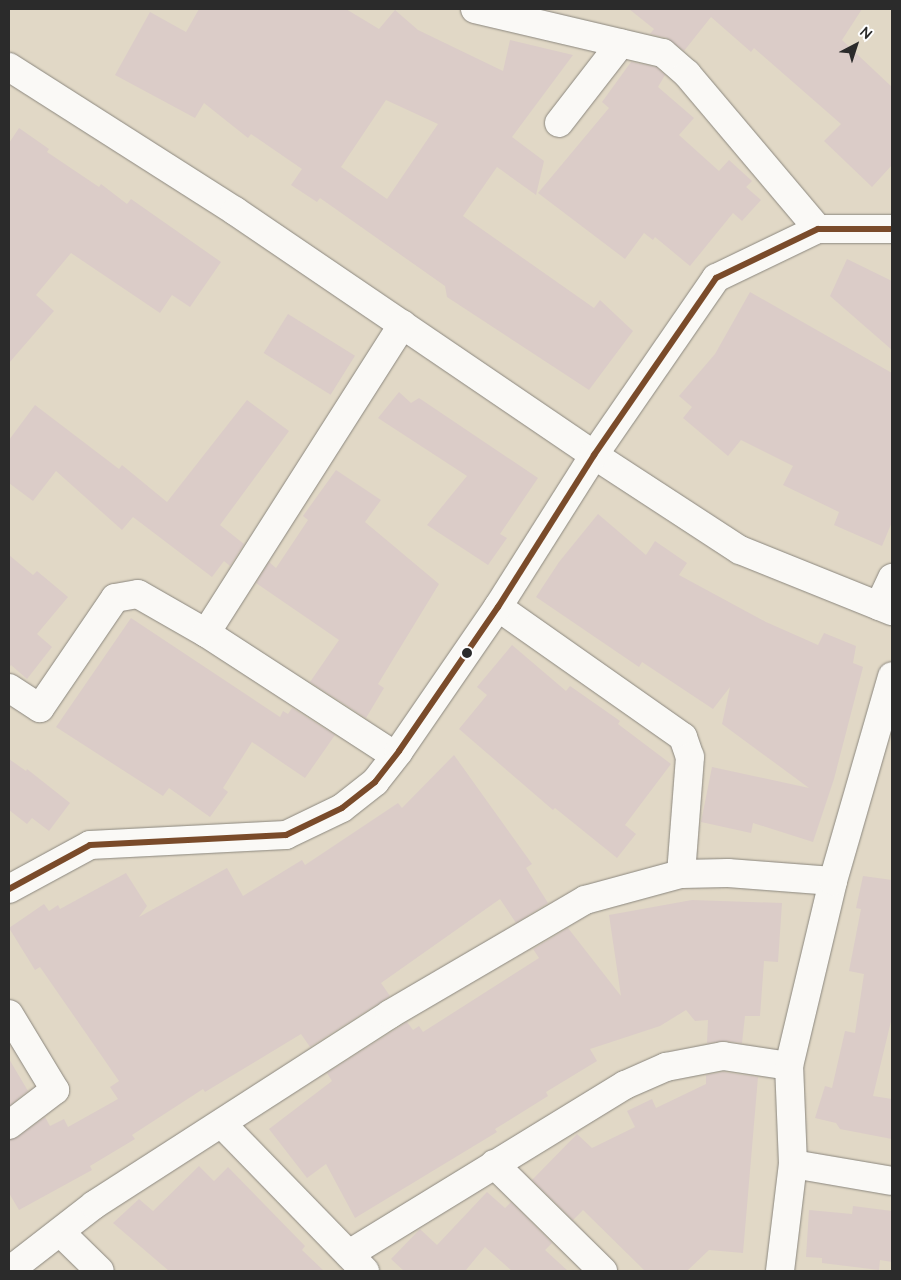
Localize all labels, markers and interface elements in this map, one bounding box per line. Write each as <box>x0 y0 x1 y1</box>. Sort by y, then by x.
north arrow <box>831 20 881 70</box>
text: N <box>856 23 875 44</box>
unlabelled marker <box>462 648 472 658</box>

